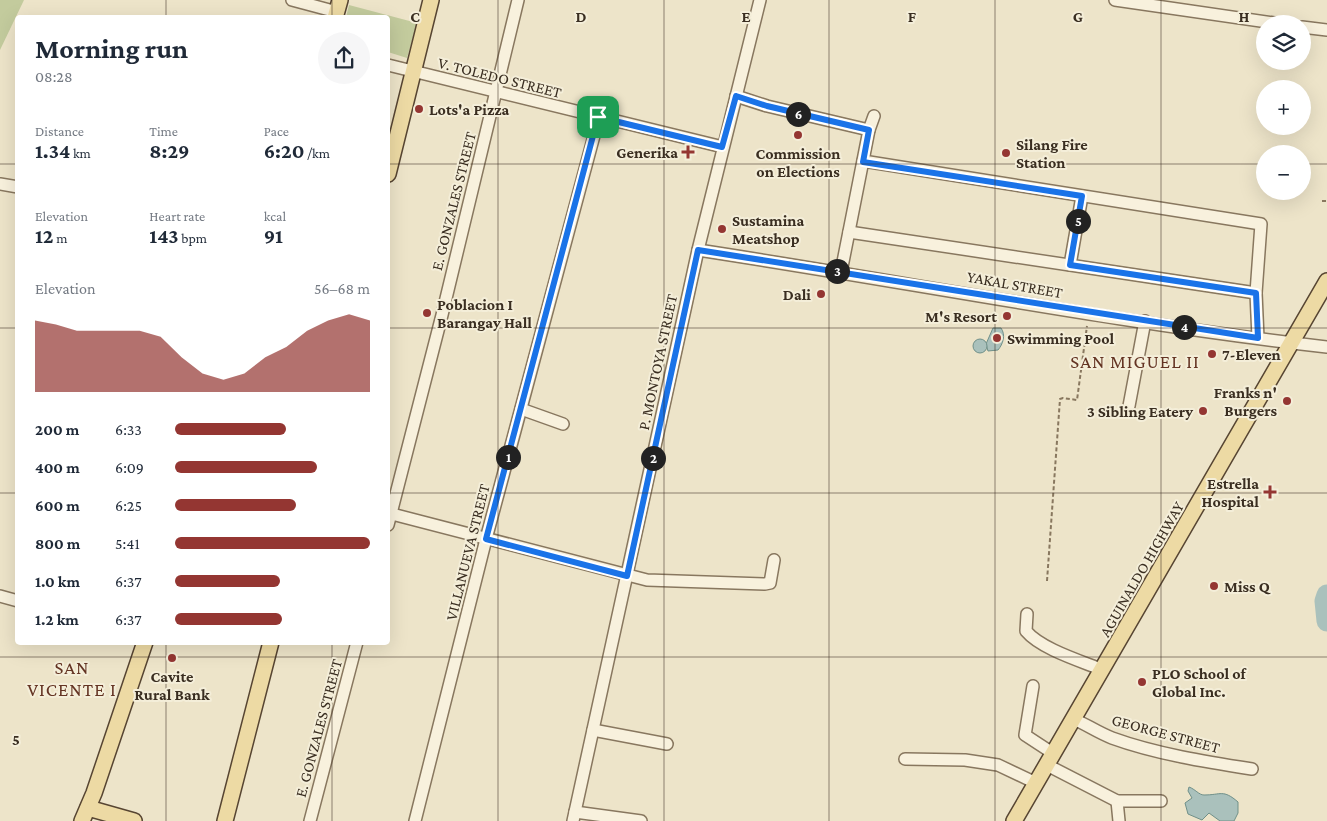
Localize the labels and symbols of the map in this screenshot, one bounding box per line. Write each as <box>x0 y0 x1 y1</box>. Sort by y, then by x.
text: C <box>410 8 420 25</box>
text: D <box>575 8 587 25</box>
text: E <box>741 8 751 25</box>
text: F <box>908 8 917 25</box>
text: G <box>1073 8 1083 25</box>
text: H <box>1239 8 1250 25</box>
street label: V. TOLEDO STREET <box>436 54 564 101</box>
pin <box>577 96 619 138</box>
place label: Lots'a Pizza <box>429 101 510 118</box>
pin: 6 <box>786 102 810 126</box>
marker: Lots'a Pizza <box>413 103 425 115</box>
marker: Commission on Elections <box>792 129 804 141</box>
street label: E. GONZALES STREET <box>428 130 479 272</box>
place label: Silang Fire Station <box>1016 136 1088 171</box>
place label: Generika <box>616 144 678 161</box>
place label: Commission on Elections <box>756 145 840 180</box>
marker: Generika <box>682 146 694 158</box>
marker: Silang Fire Station <box>1000 147 1012 159</box>
pin: 5 <box>1066 208 1090 234</box>
place label: Sustamina Meatshop <box>732 212 804 247</box>
marker: Sustamina Meatshop <box>716 223 728 235</box>
pin: 3 <box>824 258 850 284</box>
street label: YAKAL STREET <box>966 268 1064 301</box>
place label: Dali <box>783 286 811 303</box>
marker: Dali <box>815 288 827 300</box>
street label: P. MONTOYA STREET <box>635 292 680 432</box>
place label: Poblacion I Barangay Hall <box>437 296 532 331</box>
marker: Poblacion I Barangay Hall <box>421 307 433 319</box>
place label: M's Resort <box>925 308 997 325</box>
marker: M's Resort <box>1001 310 1013 322</box>
pin: 4 <box>1172 314 1196 340</box>
place label: Swimming Pool <box>1007 330 1115 347</box>
marker: Swimming Pool <box>991 332 1003 344</box>
place label: 7-Eleven <box>1222 346 1281 363</box>
marker: 7-Eleven <box>1206 348 1218 360</box>
district label: SAN MIGUEL II <box>1070 351 1200 372</box>
place label: Franks n' Burgers <box>1214 384 1277 419</box>
marker: Franks n' Burgers <box>1281 395 1293 407</box>
place label: 3 Sibling Eatery <box>1087 403 1193 420</box>
marker: 3 Sibling Eatery <box>1197 405 1209 417</box>
pin: 1 <box>496 444 520 470</box>
pin: 2 <box>640 446 666 470</box>
place label: Estrella Hospital <box>1202 475 1259 510</box>
street label: VILLANUEVA STREET <box>442 482 493 622</box>
marker: Estrella Hospital <box>1263 485 1277 499</box>
street label: AGUINALDO HIGHWAY <box>1096 498 1187 640</box>
place label: Miss Q <box>1224 578 1271 595</box>
marker: Miss Q <box>1208 580 1220 592</box>
marker: Cavite Rural Bank <box>166 652 178 664</box>
district label: SAN VICENTE I <box>27 657 117 700</box>
street label: E. GONZALES STREET <box>292 657 345 799</box>
place label: PLO School of Global Inc. <box>1152 665 1248 700</box>
place label: Cavite Rural Bank <box>134 668 210 703</box>
marker: PLO School of Global Inc. <box>1136 676 1148 688</box>
street label: GEORGE STREET <box>1110 711 1222 756</box>
text: 5 <box>12 731 20 748</box>

